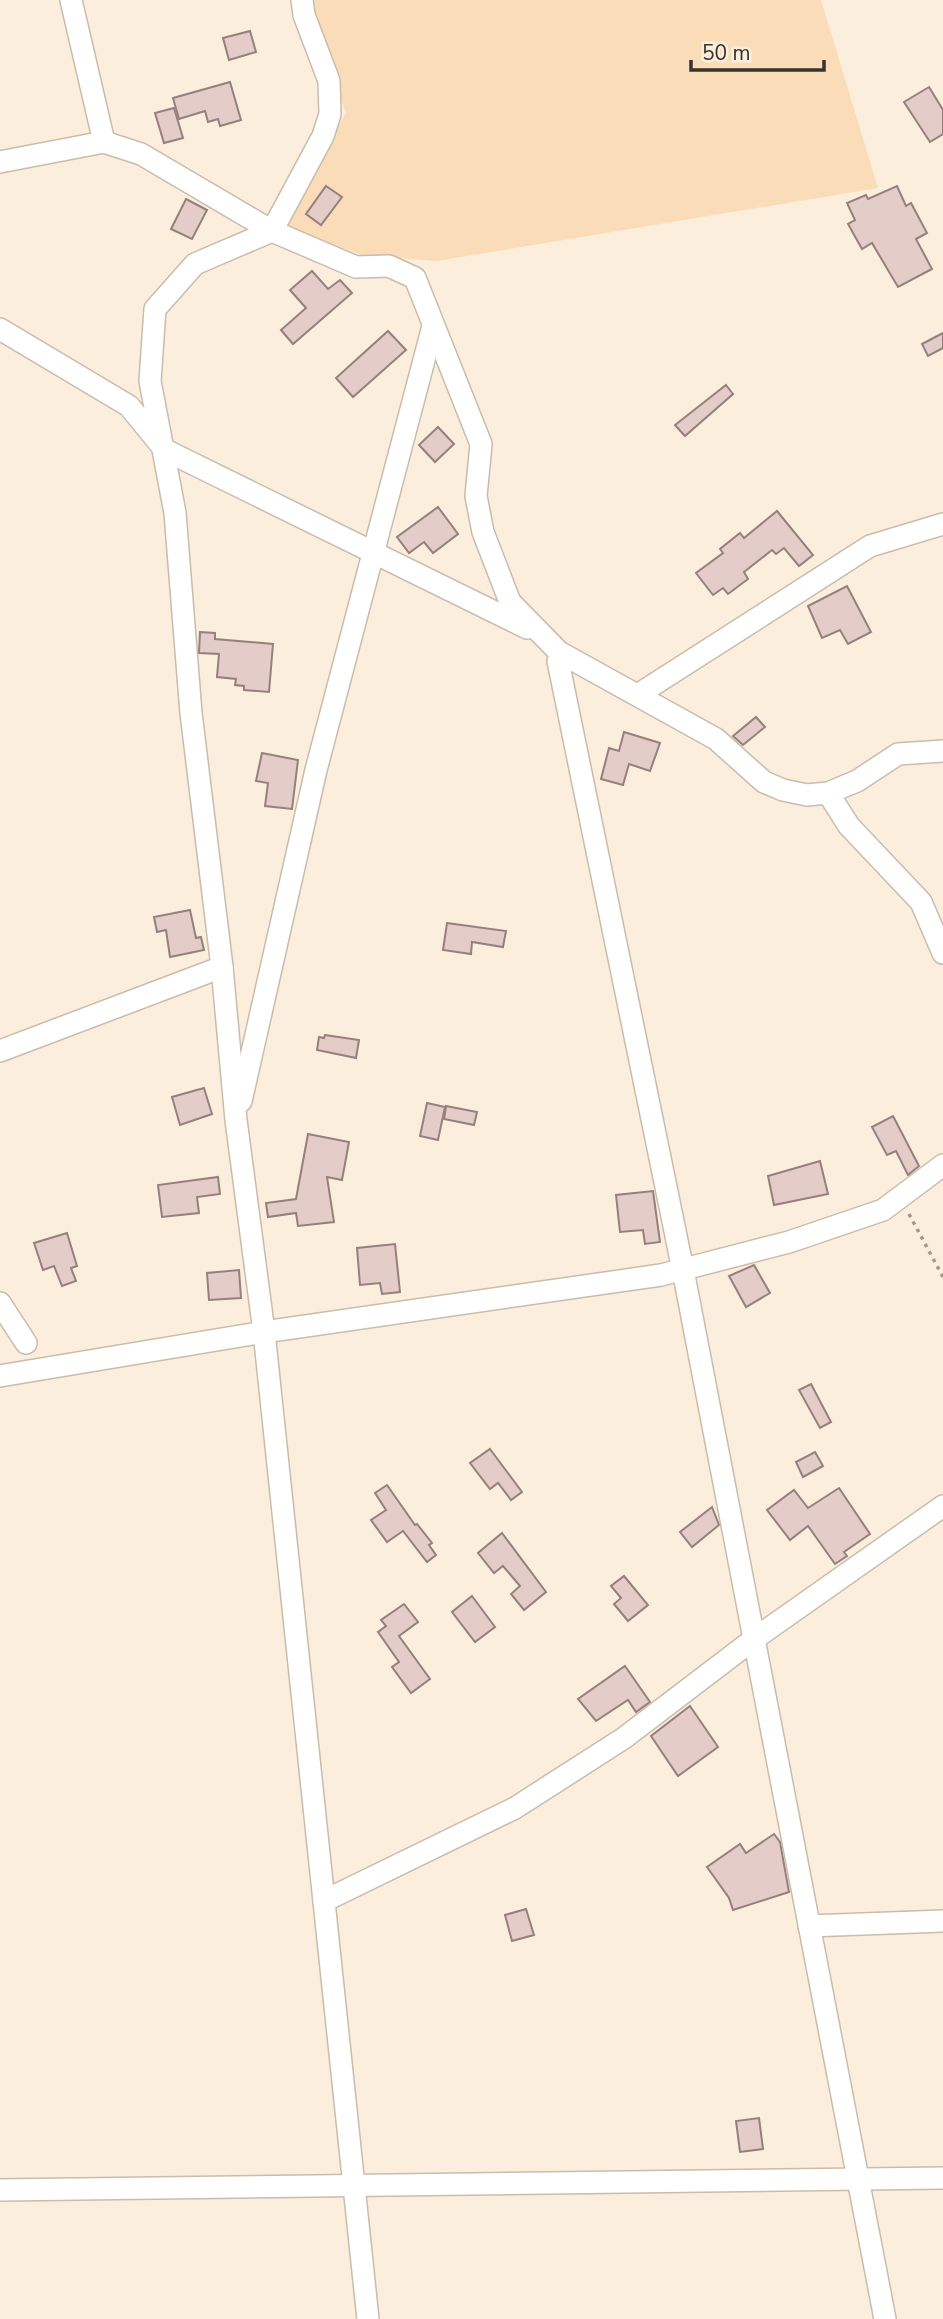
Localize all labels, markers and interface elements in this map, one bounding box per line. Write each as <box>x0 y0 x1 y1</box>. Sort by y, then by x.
scale bar <box>691 28 824 72</box>
text: 50 m <box>702 39 751 67</box>

